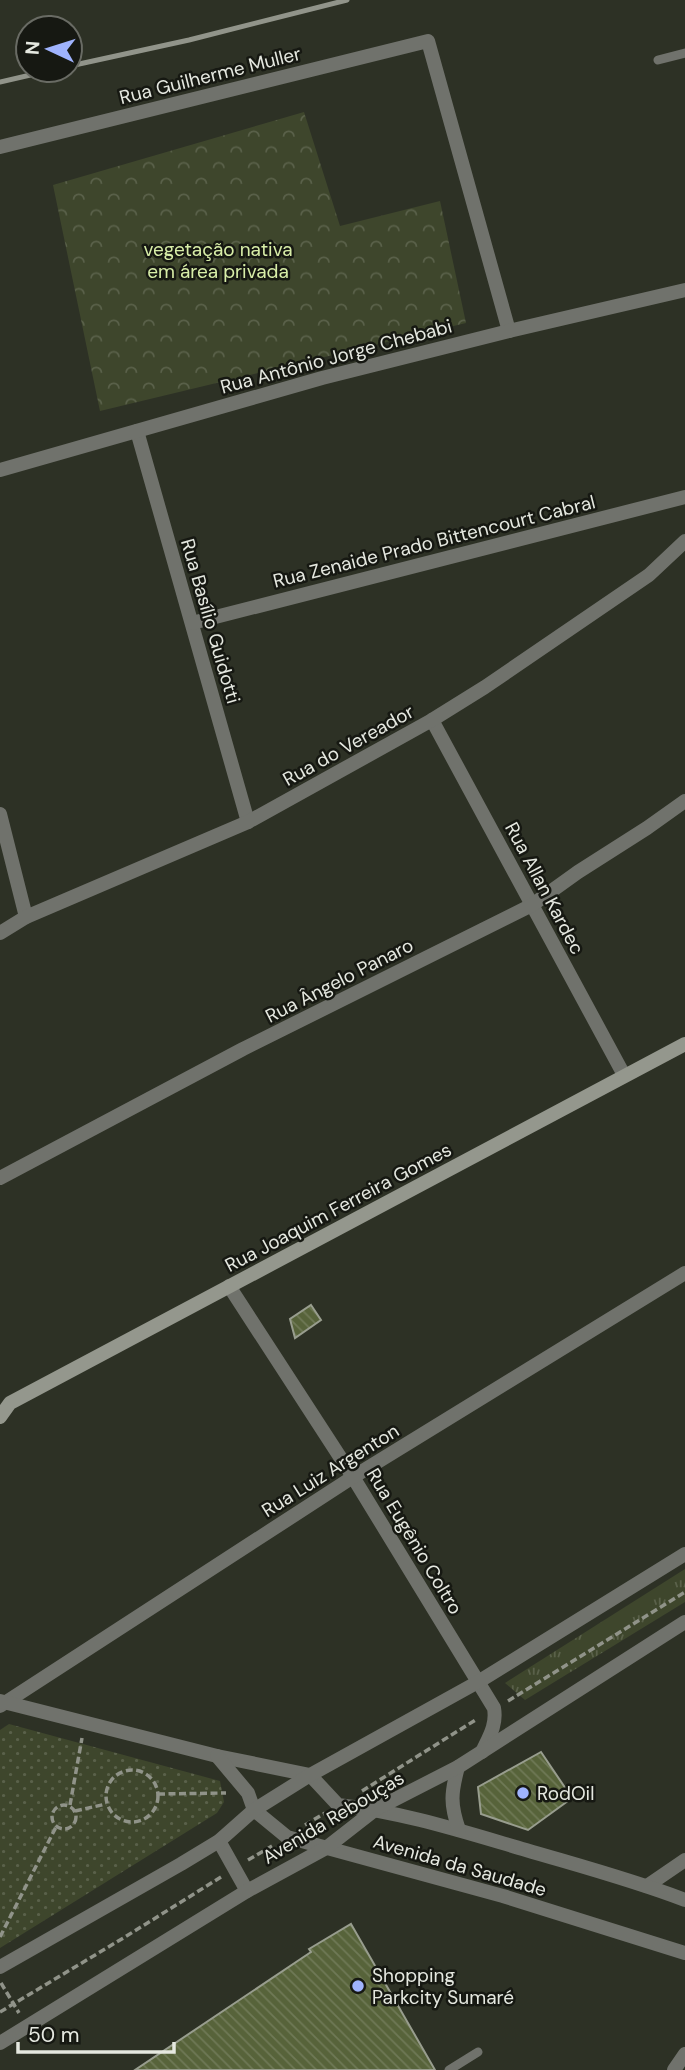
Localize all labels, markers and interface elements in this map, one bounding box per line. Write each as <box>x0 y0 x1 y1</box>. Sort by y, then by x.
north arrow <box>14 14 84 84</box>
text: N <box>20 40 45 56</box>
street label: Rua Guilherme Muller <box>117 41 304 110</box>
park label: vegetação nativa em área privada <box>143 237 293 284</box>
street label: Rua Antônio Jorge Chebabi <box>217 313 455 399</box>
street label: Rua Zenaide Prado Bittencourt Cabral <box>270 489 598 594</box>
street label: Rua Basílio Guidotti <box>175 536 246 706</box>
street label: Rua do Vereador <box>278 699 418 792</box>
street label: Rua Allan Kardec <box>499 818 590 959</box>
street label: Rua Ângelo Panaro <box>261 932 417 1029</box>
street label: Rua Joaquim Ferreira Gomes <box>221 1137 456 1278</box>
street label: Rua Luiz Argenton <box>257 1418 404 1523</box>
street label: Rua Eugênio Coltro <box>361 1463 468 1619</box>
street label: Avenida Rebouças <box>258 1765 409 1870</box>
place label: RodOil <box>537 1781 594 1806</box>
marker: RodOil <box>515 1785 531 1801</box>
street label: Avenida da Saudade <box>370 1829 549 1902</box>
place label: Shopping Parkcity Sumaré <box>372 1963 514 2010</box>
marker: Shopping Parkcity Sumaré <box>350 1978 366 1994</box>
scale bar <box>18 2010 173 2054</box>
text: 50 m <box>28 2021 79 2049</box>

